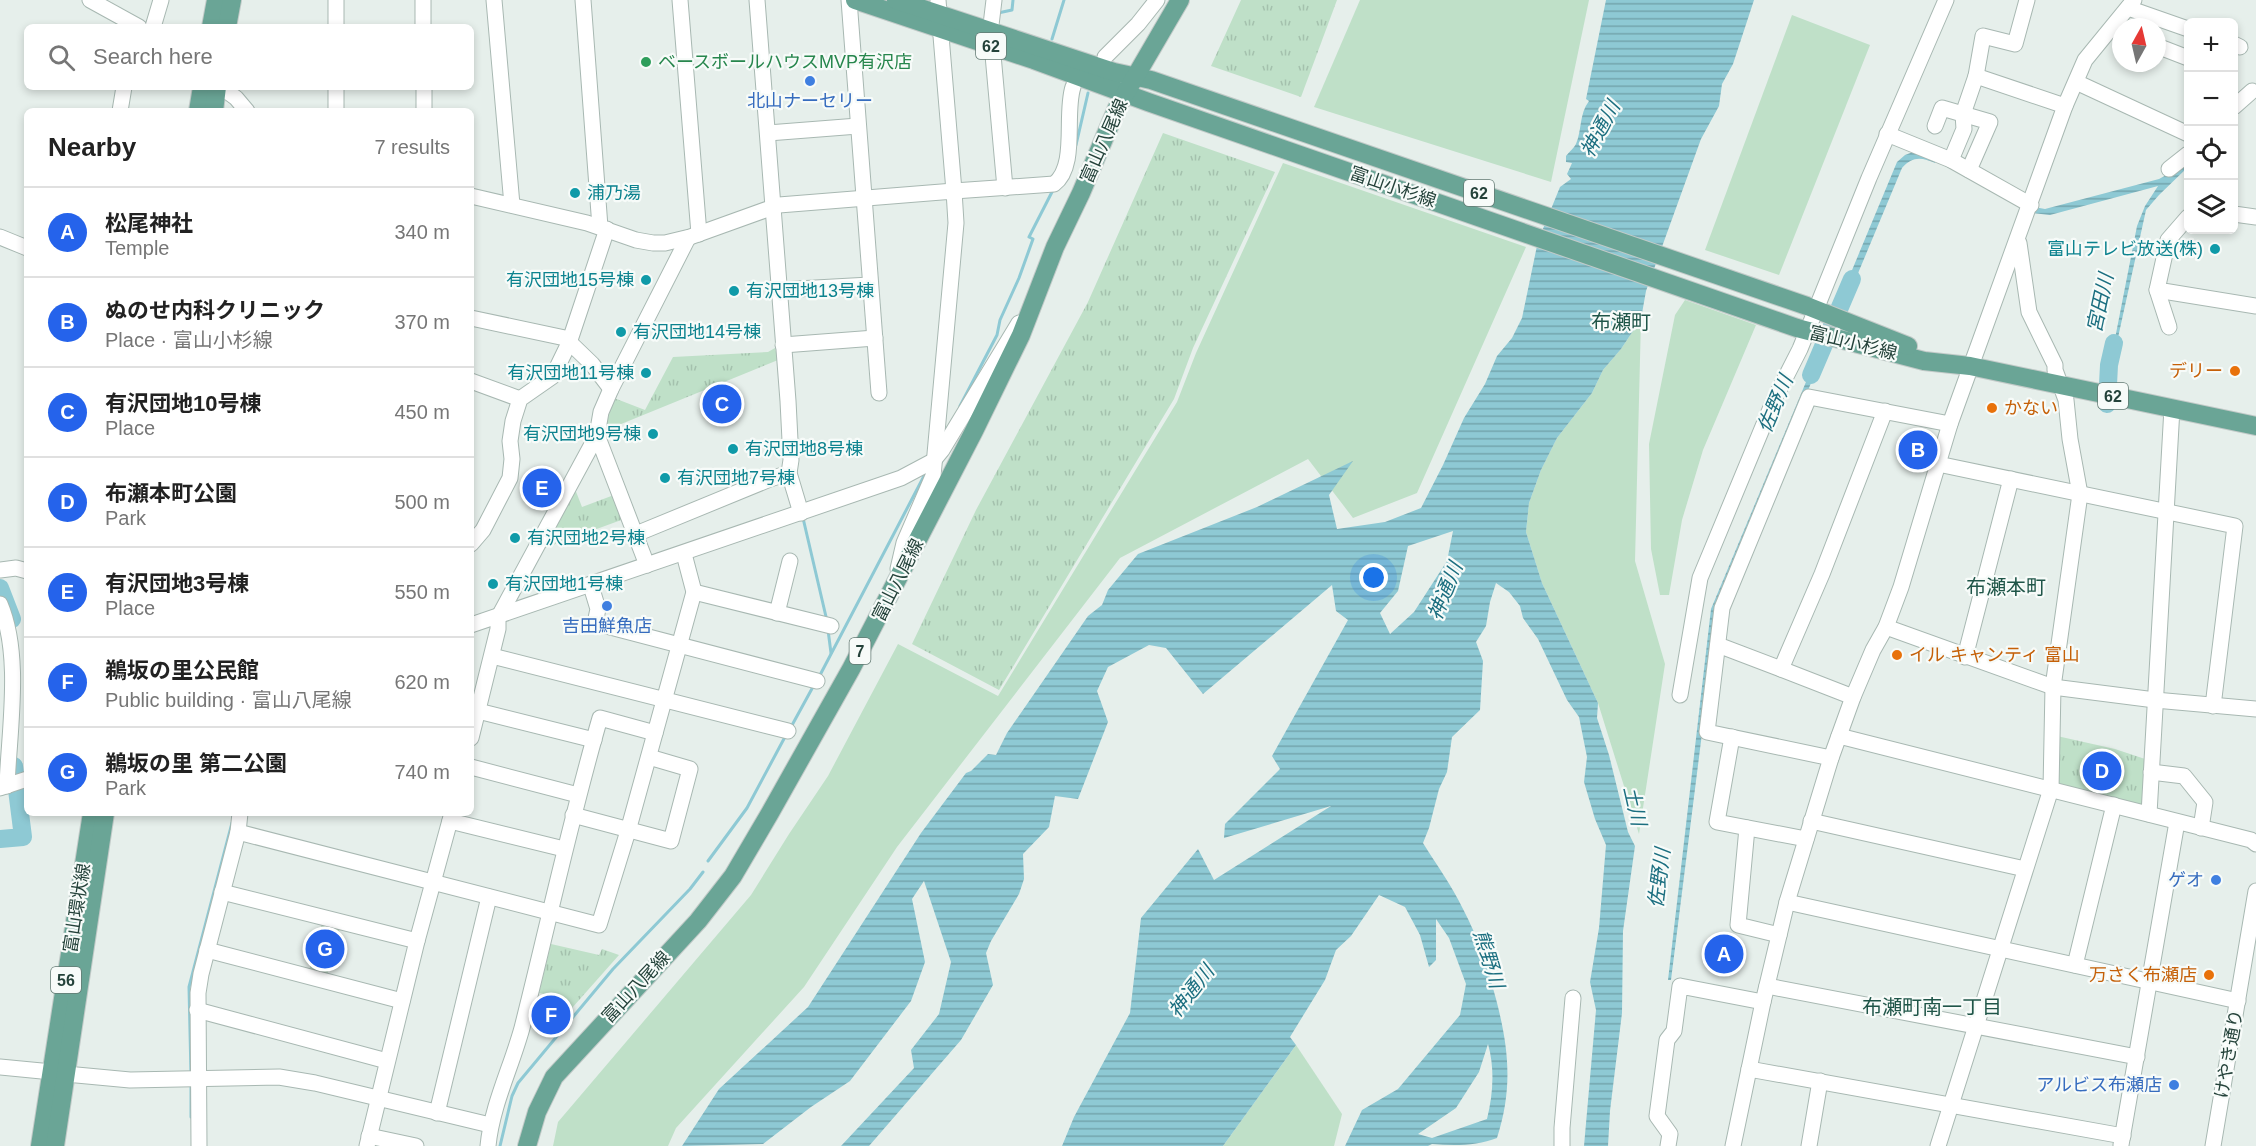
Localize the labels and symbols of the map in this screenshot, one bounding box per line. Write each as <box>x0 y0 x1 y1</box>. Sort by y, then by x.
north arrow <box>2112 18 2166 72</box>
road number: 62 <box>976 33 1006 59</box>
place label: ベースボールハウスMVP有沢店 <box>658 52 912 72</box>
marker: ベースボールハウスMVP有沢店 <box>639 55 653 69</box>
marker: 北山ナーセリー <box>803 74 817 88</box>
place label: 北山ナーセリー <box>747 91 873 111</box>
street label: 富山八尾線 <box>1077 96 1131 186</box>
water label: 神通川 <box>1576 96 1625 161</box>
street label: 富山小杉線 <box>1347 163 1439 211</box>
road number: 62 <box>1464 180 1494 206</box>
place label: 浦乃湯 <box>587 183 641 203</box>
marker: 浦乃湯 <box>568 186 582 200</box>
place label: 富山テレビ放送(株) <box>2047 239 2203 259</box>
marker: 富山テレビ放送(株) <box>2208 242 2222 256</box>
water label: 宮田川 <box>2083 269 2117 335</box>
place label: 有沢団地15号棟 <box>506 270 634 290</box>
marker: 有沢団地15号棟 <box>639 273 653 287</box>
place label: 有沢団地13号棟 <box>746 281 874 301</box>
marker: 有沢団地13号棟 <box>727 284 741 298</box>
district label: 布瀬町 <box>1591 311 1651 333</box>
place label: 有沢団地14号棟 <box>633 322 761 342</box>
street label: 富山小杉線 <box>1807 322 1899 364</box>
marker: 有沢団地14号棟 <box>614 325 628 339</box>
place label: デリー <box>2169 361 2223 381</box>
place label: 有沢団地11号棟 <box>507 363 634 383</box>
marker: デリー <box>2228 364 2242 378</box>
marker: 有沢団地11号棟 <box>639 366 653 380</box>
water label: 佐野川 <box>1753 370 1798 436</box>
pin: C <box>702 382 742 426</box>
road number: 62 <box>2098 383 2128 409</box>
place label: かない <box>2004 398 2058 418</box>
marker: かない <box>1985 401 1999 415</box>
place label: 有沢団地9号棟 <box>523 424 641 444</box>
marker: 有沢団地9号棟 <box>646 427 660 441</box>
pin: B <box>1898 428 1938 472</box>
place label: 有沢団地8号棟 <box>745 439 863 459</box>
marker: 有沢団地8号棟 <box>726 442 740 456</box>
pin: E <box>522 466 562 510</box>
place label: 有沢団地7号棟 <box>677 468 795 488</box>
marker: 有沢団地7号棟 <box>658 471 672 485</box>
place label: 有沢団地2号棟 <box>527 528 645 548</box>
marker: 有沢団地2号棟 <box>508 531 522 545</box>
street label: 富山八尾線 <box>869 535 927 625</box>
water label: 神通川 <box>1424 557 1467 623</box>
your location <box>1359 563 1388 592</box>
place label: 有沢団地1号棟 <box>505 574 623 594</box>
district label: 布瀬本町 <box>1966 576 2046 598</box>
marker: 有沢団地1号棟 <box>486 577 500 591</box>
marker: 吉田鮮魚店 <box>600 599 614 613</box>
place label: 吉田鮮魚店 <box>562 616 652 636</box>
road number: 7 <box>850 638 870 664</box>
place label: イル キャンティ 富山 <box>1909 645 2080 665</box>
marker: イル キャンティ 富山 <box>1890 648 1904 662</box>
pin: D <box>2082 748 2122 794</box>
water label: 土川 <box>1620 784 1651 830</box>
water label: 佐野川 <box>1644 845 1674 909</box>
street label: 富山環状線 <box>60 862 94 954</box>
place label: ゲオ <box>2168 870 2204 890</box>
marker: ゲオ <box>2209 873 2223 887</box>
pin: G <box>306 926 344 972</box>
water label: 熊野川 <box>1470 927 1509 993</box>
pin: A <box>1704 932 1744 976</box>
street label: 富山八尾線 <box>598 947 674 1027</box>
water label: 神通川 <box>1164 959 1219 1021</box>
place label: 万さく布瀬店 <box>2089 965 2197 985</box>
road number: 56 <box>51 967 81 993</box>
marker: 万さく布瀬店 <box>2202 968 2216 982</box>
pin: F <box>532 992 570 1038</box>
district label: 布瀬町南一丁目 <box>1862 996 2002 1018</box>
street label: けやき通り <box>2211 1008 2247 1100</box>
place label: アルビス布瀬店 <box>2036 1075 2162 1095</box>
marker: アルビス布瀬店 <box>2167 1078 2181 1092</box>

